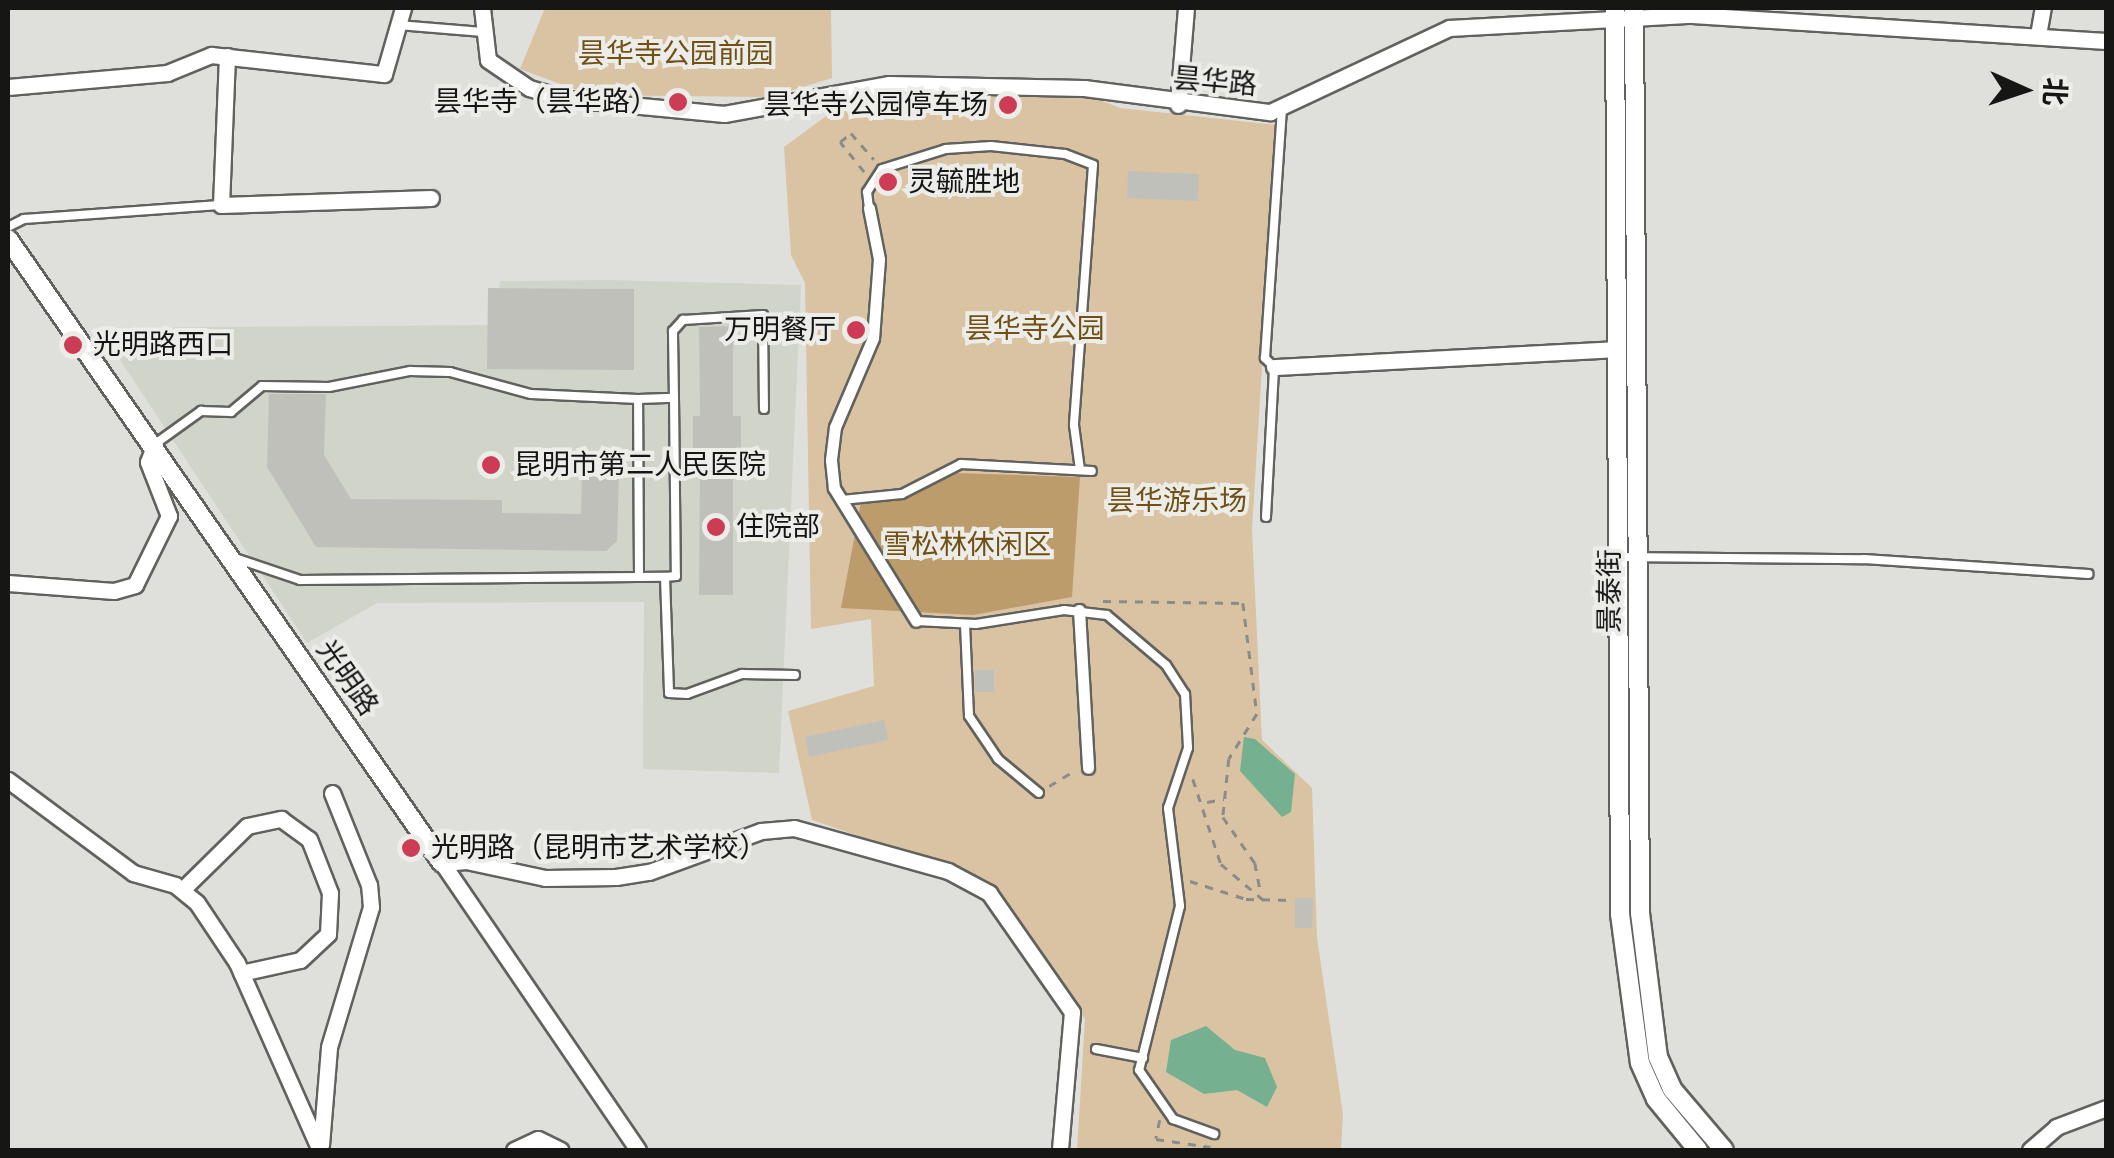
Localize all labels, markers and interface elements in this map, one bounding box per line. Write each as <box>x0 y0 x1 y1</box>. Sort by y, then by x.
park label: 昙华寺公园前园 <box>578 37 774 71</box>
north arrow <box>1974 40 2074 140</box>
street label: 昙华路 <box>1172 62 1258 102</box>
text: 北 <box>2037 77 2072 106</box>
place label: 昙华寺（昙华路） <box>434 85 658 119</box>
place label: 昙华寺公园停车场 <box>764 88 988 122</box>
marker: 昙华寺（昙华路） <box>667 91 689 113</box>
marker: 昙华寺公园停车场 <box>997 94 1019 116</box>
place label: 灵毓胜地 <box>908 165 1020 199</box>
marker: 灵毓胜地 <box>877 171 899 193</box>
park label: 昙华寺公园 <box>965 312 1105 346</box>
place label: 万明餐厅 <box>724 313 836 347</box>
marker: 万明餐厅 <box>845 319 867 341</box>
place label: 光明路西口 <box>93 328 233 362</box>
marker: 光明路西口 <box>62 334 84 356</box>
place label: 昆明市第二人民医院 <box>514 448 766 482</box>
marker: 昆明市第二人民医院 <box>478 452 504 478</box>
park label: 昙华游乐场 <box>1107 484 1247 518</box>
place label: 住院部 <box>736 510 820 544</box>
marker: 住院部 <box>705 516 727 538</box>
park label: 雪松林休闲区 <box>883 528 1051 562</box>
street label: 景泰街 <box>1593 549 1627 633</box>
street label: 光明路 <box>309 634 385 722</box>
place label: 光明路（昆明市艺术学校） <box>431 831 767 865</box>
marker: 光明路（昆明市艺术学校） <box>400 837 422 859</box>

